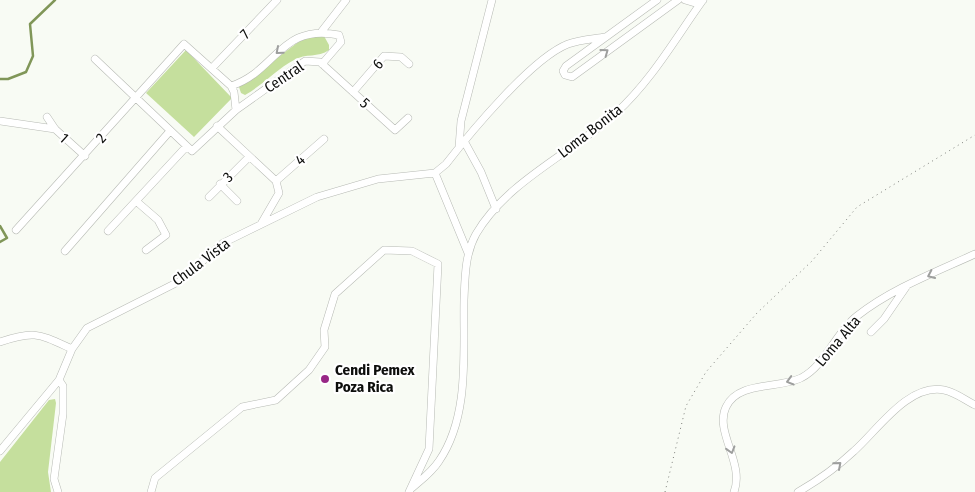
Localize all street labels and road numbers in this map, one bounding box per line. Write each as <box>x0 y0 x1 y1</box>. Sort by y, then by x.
street label: 7 <box>236 26 254 42</box>
street label: 6 <box>369 55 387 73</box>
street label: Central <box>261 57 307 97</box>
street label: 5 <box>356 94 374 112</box>
street label: Loma Bonita <box>554 100 626 162</box>
street label: 1 <box>56 129 72 147</box>
street label: 2 <box>92 129 110 146</box>
street label: 4 <box>291 151 309 169</box>
street label: 3 <box>219 168 237 186</box>
street label: Chula Vista <box>168 234 234 290</box>
street label: Loma Alta <box>812 312 864 370</box>

